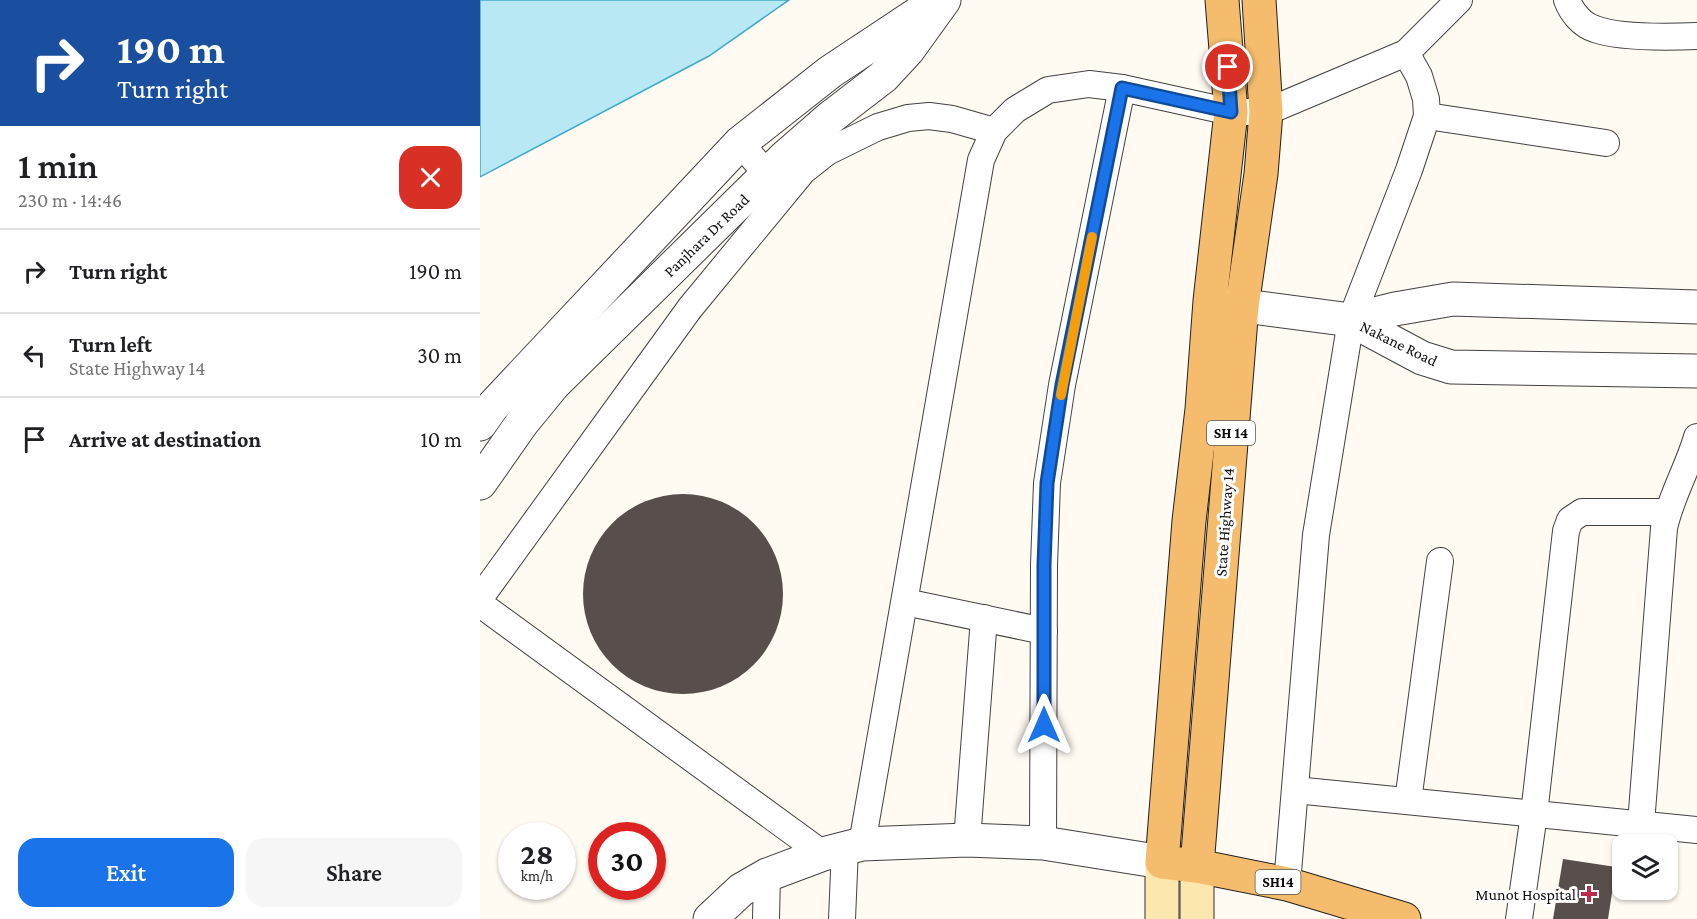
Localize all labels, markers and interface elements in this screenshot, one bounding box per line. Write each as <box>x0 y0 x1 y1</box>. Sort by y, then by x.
icon: right <box>18 24 96 102</box>
text: 190 m <box>117 25 225 72</box>
pin <box>1202 41 1253 92</box>
icon: arrive <box>1211 50 1244 83</box>
text: Turn right <box>117 74 228 104</box>
text: 1 min <box>18 146 98 186</box>
button: close <box>399 146 462 209</box>
text: 230 m · 14:46 <box>18 189 122 211</box>
street label: Panjhara Dr Road <box>660 190 753 281</box>
icon: right <box>18 255 51 288</box>
text: Turn right <box>69 259 167 284</box>
text: 190 m <box>409 259 462 284</box>
street label: Nakane Road <box>1357 317 1441 370</box>
text: Turn left <box>69 332 152 357</box>
icon: left <box>18 339 51 372</box>
text: 30 m <box>417 343 462 368</box>
text: State Highway 14 <box>69 357 205 379</box>
road number: SH 14 <box>1207 421 1255 445</box>
icon: arrive <box>18 423 51 456</box>
text: Arrive at destination <box>69 427 261 452</box>
text: 10 m <box>420 427 462 452</box>
street label: State Highway 14 <box>1212 467 1238 577</box>
position arrow <box>1012 693 1076 757</box>
speed limit sign: 30 <box>588 822 666 900</box>
map controls <box>1612 834 1678 900</box>
button: layers <box>1612 834 1678 900</box>
text: 28 <box>521 837 553 870</box>
button: Exit <box>18 838 234 907</box>
button: Share <box>246 838 462 907</box>
text: km/h <box>521 868 553 884</box>
road number: SH14 <box>1256 870 1300 894</box>
marker: Munot Hospital <box>1580 885 1598 903</box>
place label: Munot Hospital <box>1475 886 1576 904</box>

